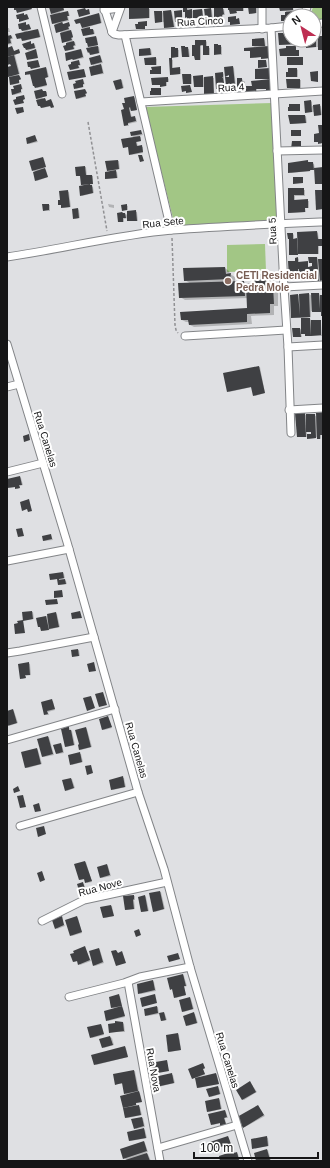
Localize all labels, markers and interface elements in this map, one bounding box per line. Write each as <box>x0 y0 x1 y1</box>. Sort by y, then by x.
north arrow <box>282 8 322 48</box>
text: N <box>289 13 303 27</box>
street label: Rua Cinco <box>176 15 224 28</box>
street label: Rua 4 <box>217 81 245 94</box>
street label: Rua Sete <box>142 215 185 230</box>
street label: Rua 5 <box>267 217 278 245</box>
place label: CETI Residencial Pedra Mole <box>236 270 317 293</box>
marker: CETI Residencial Pedra Mole <box>223 276 233 286</box>
street label: Rua Canelas <box>32 410 59 468</box>
street label: Rua Canelas <box>123 721 150 779</box>
street label: Rua Nove <box>77 876 123 899</box>
street label: Rua Canelas <box>214 1031 241 1089</box>
street label: Rua Nova <box>144 1047 163 1093</box>
scale bar <box>194 1134 318 1160</box>
text: 100 m <box>200 1141 233 1155</box>

